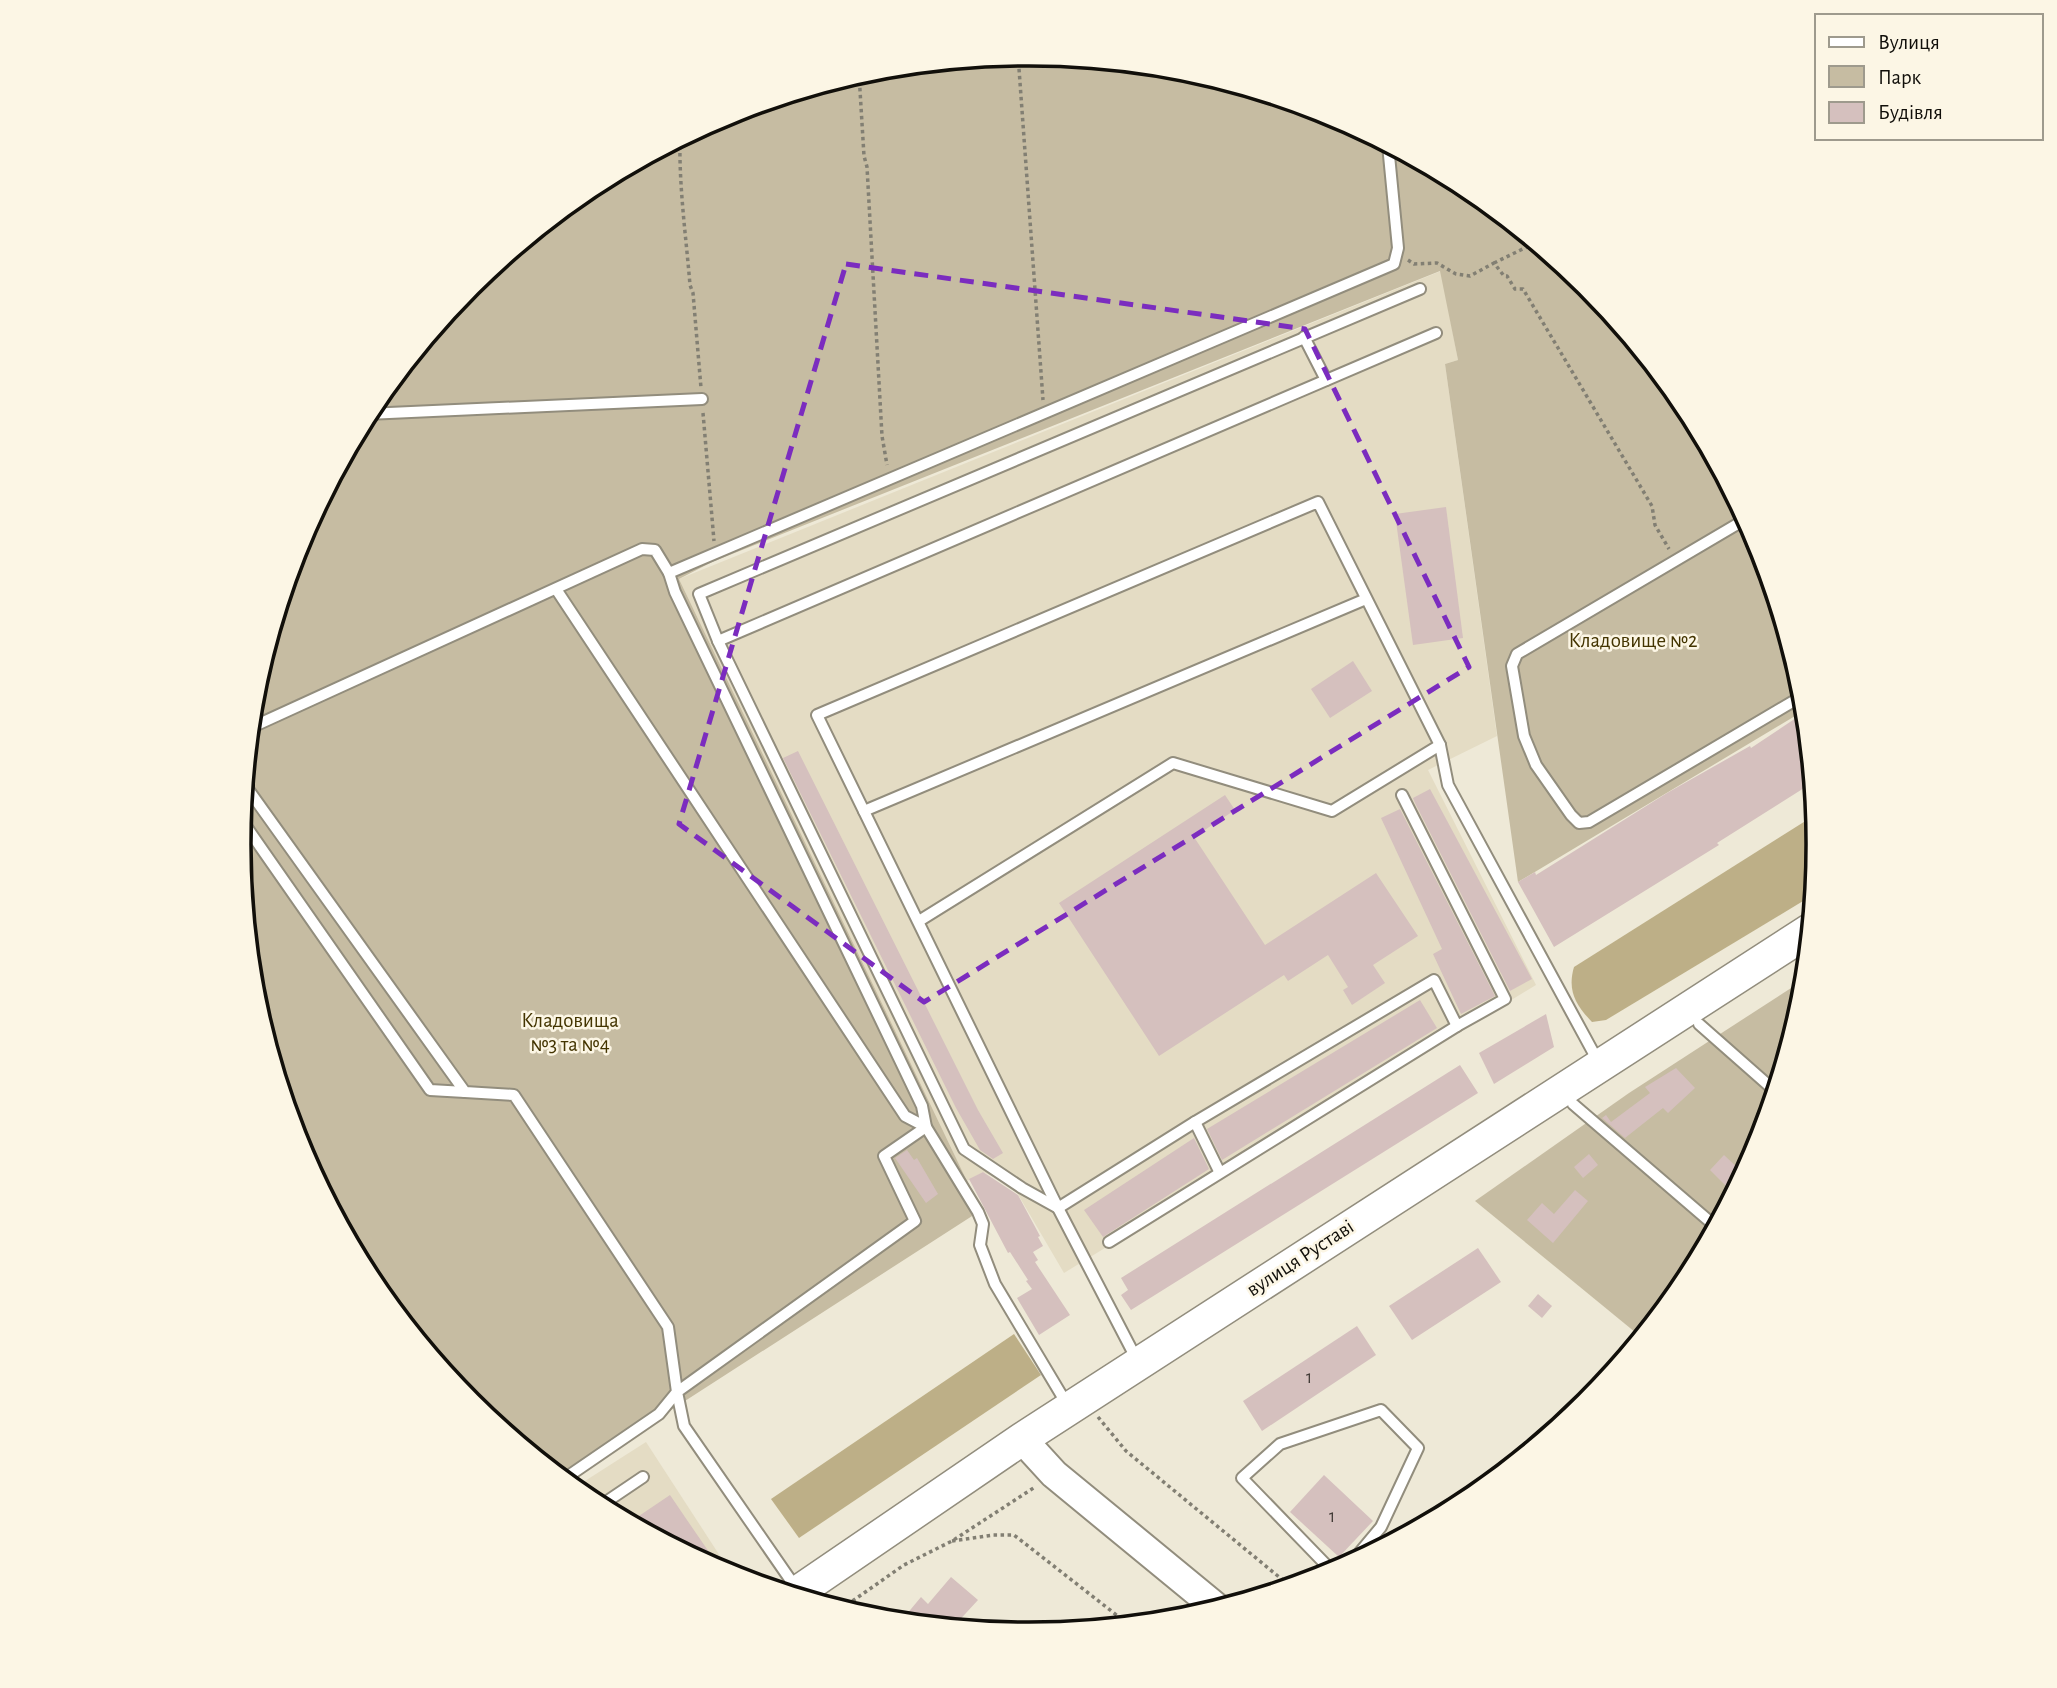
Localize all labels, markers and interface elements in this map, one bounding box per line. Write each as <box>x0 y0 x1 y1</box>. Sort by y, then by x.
legend <box>1815 14 2043 140</box>
text: Вулиця <box>1878 32 1940 53</box>
text: Парк <box>1878 67 1922 88</box>
text: Будівля <box>1878 102 1943 123</box>
park label: Кладовище №2 <box>1568 630 1698 651</box>
park label: Кладовища №3 та №4 <box>521 1010 619 1055</box>
street label: вулиця Руставі <box>1243 1216 1357 1300</box>
house number: 1 <box>1306 1369 1312 1387</box>
house number: 1 <box>1329 1508 1335 1526</box>

